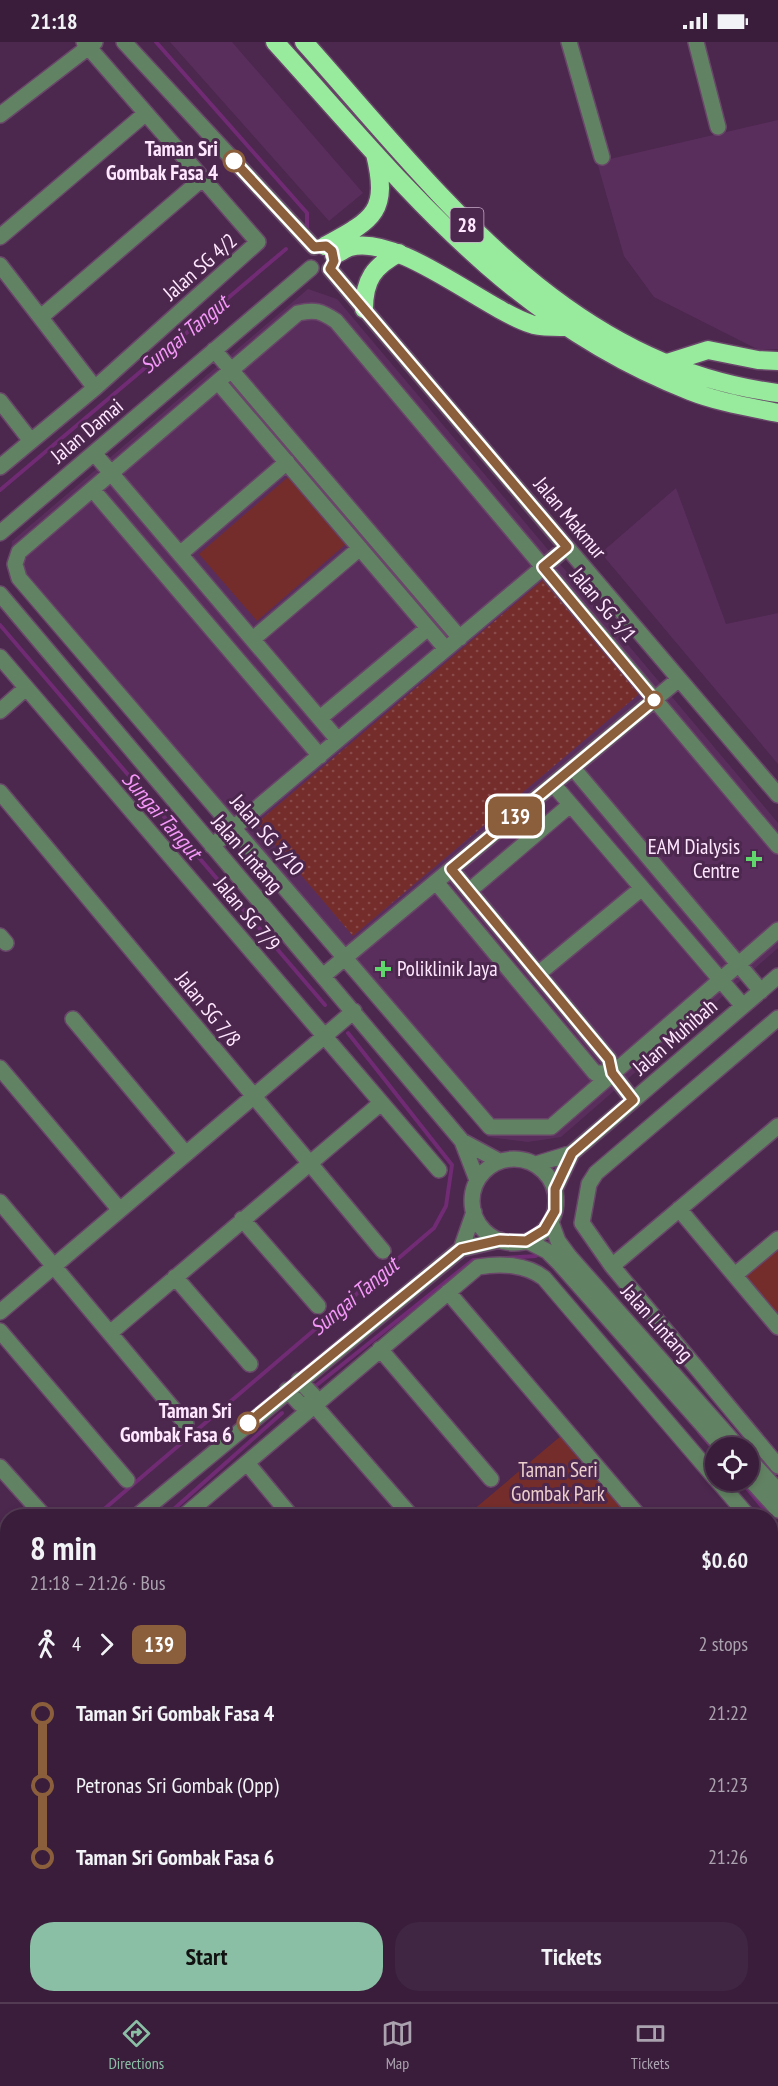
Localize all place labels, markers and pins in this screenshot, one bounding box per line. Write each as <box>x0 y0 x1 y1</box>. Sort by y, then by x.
place label: Taman Sri Gombak Fasa 4 <box>106 135 218 186</box>
marker: Taman Sri Gombak Fasa 4 <box>223 150 245 172</box>
unlabelled marker <box>645 691 663 709</box>
place label: EAM Dialysis Centre <box>648 833 740 884</box>
marker: EAM Dialysis Centre <box>745 850 763 868</box>
place label: Poliklinik Jaya <box>397 955 498 982</box>
marker: Poliklinik Jaya <box>374 960 392 978</box>
place label: Taman Sri Gombak Fasa 6 <box>120 1397 232 1448</box>
marker: Taman Sri Gombak Fasa 6 <box>237 1412 259 1434</box>

